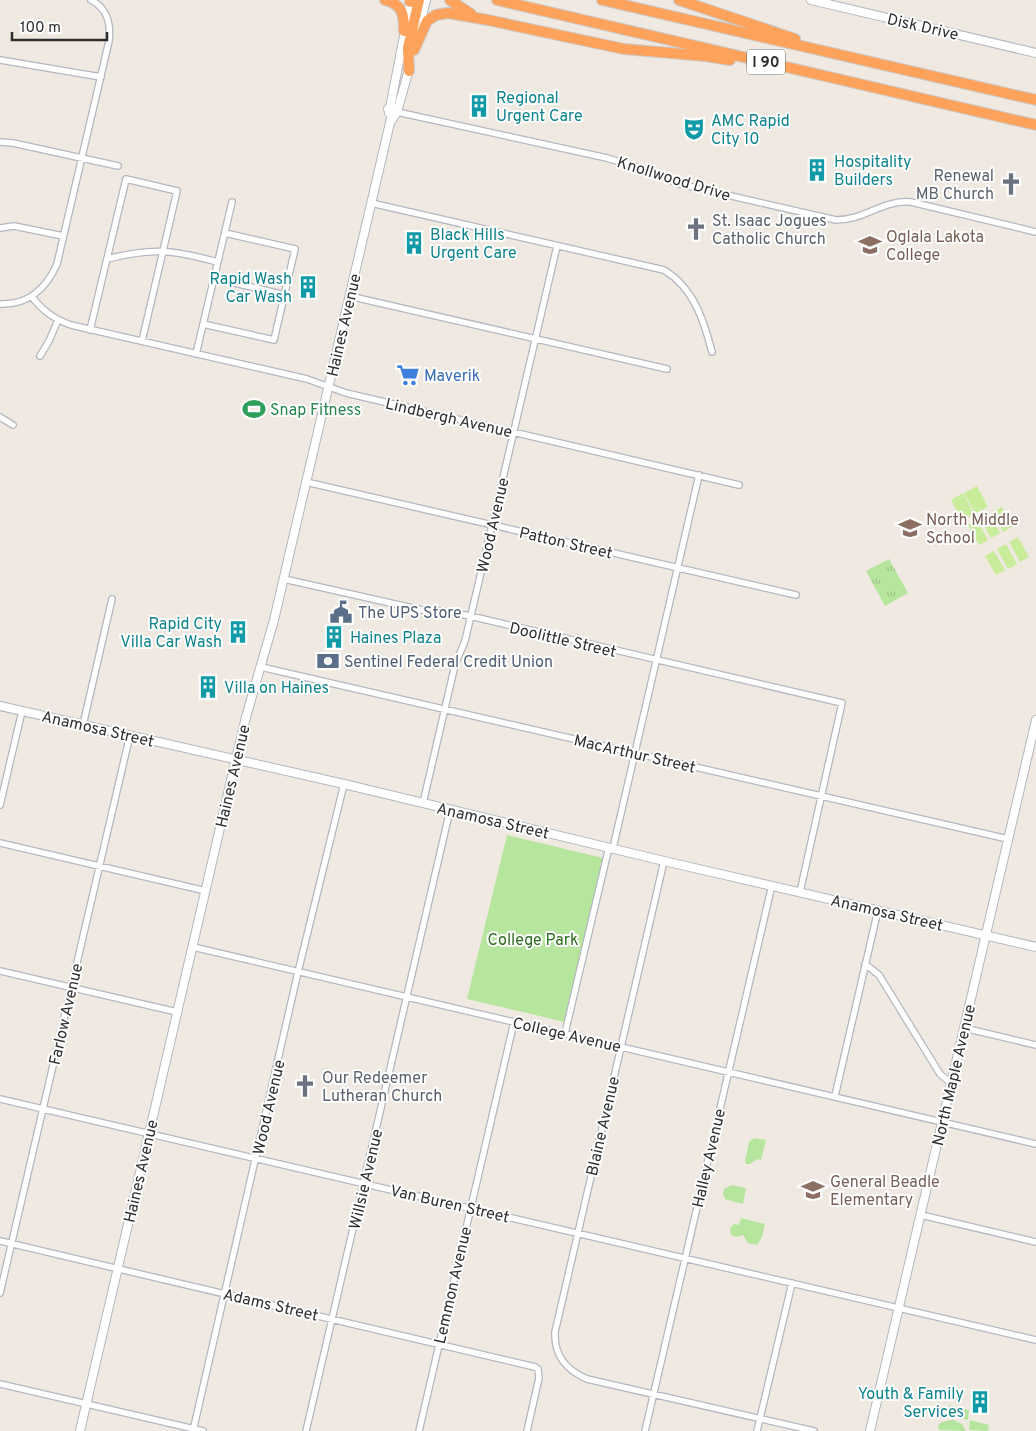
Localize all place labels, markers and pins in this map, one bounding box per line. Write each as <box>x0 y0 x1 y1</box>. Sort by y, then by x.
place label: Regional Urgent Care <box>496 89 583 127</box>
building icon: Regional Urgent Care <box>466 93 492 119</box>
place label: AMC Rapid City 10 <box>711 112 790 150</box>
theatre icon: AMC Rapid City 10 <box>681 116 707 142</box>
place label: Hospitality Builders <box>834 153 911 191</box>
building icon: Hospitality Builders <box>804 157 830 183</box>
place label: Renewal MB Church <box>916 167 994 205</box>
church icon: Renewal MB Church <box>998 171 1024 197</box>
place label: St. Isaac Jogues Catholic Church <box>712 212 827 250</box>
church icon: St. Isaac Jogues Catholic Church <box>683 216 709 242</box>
place label: Black Hills Urgent Care <box>430 226 517 264</box>
place label: Oglala Lakota College <box>886 228 984 266</box>
building icon: Black Hills Urgent Care <box>401 230 427 256</box>
school or university icon: Oglala Lakota College <box>857 232 883 258</box>
place label: Rapid Wash Car Wash <box>209 270 292 308</box>
building icon: Rapid Wash Car Wash <box>295 274 321 300</box>
supermarket icon: Maverik <box>395 362 421 388</box>
place label: Maverik <box>424 367 480 387</box>
sports icon: Snap Fitness <box>241 396 267 422</box>
place label: Snap Fitness <box>270 401 361 421</box>
place label: North Middle School <box>926 511 1019 549</box>
school or university icon: North Middle School <box>897 515 923 541</box>
public building icon: The UPS Store <box>328 599 354 625</box>
place label: The UPS Store <box>358 604 462 624</box>
place label: Rapid City Villa Car Wash <box>120 615 222 653</box>
building icon: Rapid City Villa Car Wash <box>225 619 251 645</box>
building icon: Haines Plaza <box>321 624 347 650</box>
place label: Haines Plaza <box>350 629 441 649</box>
bank icon: Sentinel Federal Credit Union <box>315 648 341 674</box>
place label: Sentinel Federal Credit Union <box>344 653 553 673</box>
building icon: Villa on Haines <box>195 674 221 700</box>
place label: Villa on Haines <box>224 679 329 699</box>
place label: Our Redeemer Lutheran Church <box>322 1069 442 1107</box>
church icon: Our Redeemer Lutheran Church <box>292 1073 318 1099</box>
place label: General Beadle Elementary <box>830 1173 940 1211</box>
school or university icon: General Beadle Elementary <box>800 1177 826 1203</box>
place label: Youth & Family Services <box>858 1385 964 1423</box>
building icon: Youth & Family Services <box>967 1389 993 1415</box>

